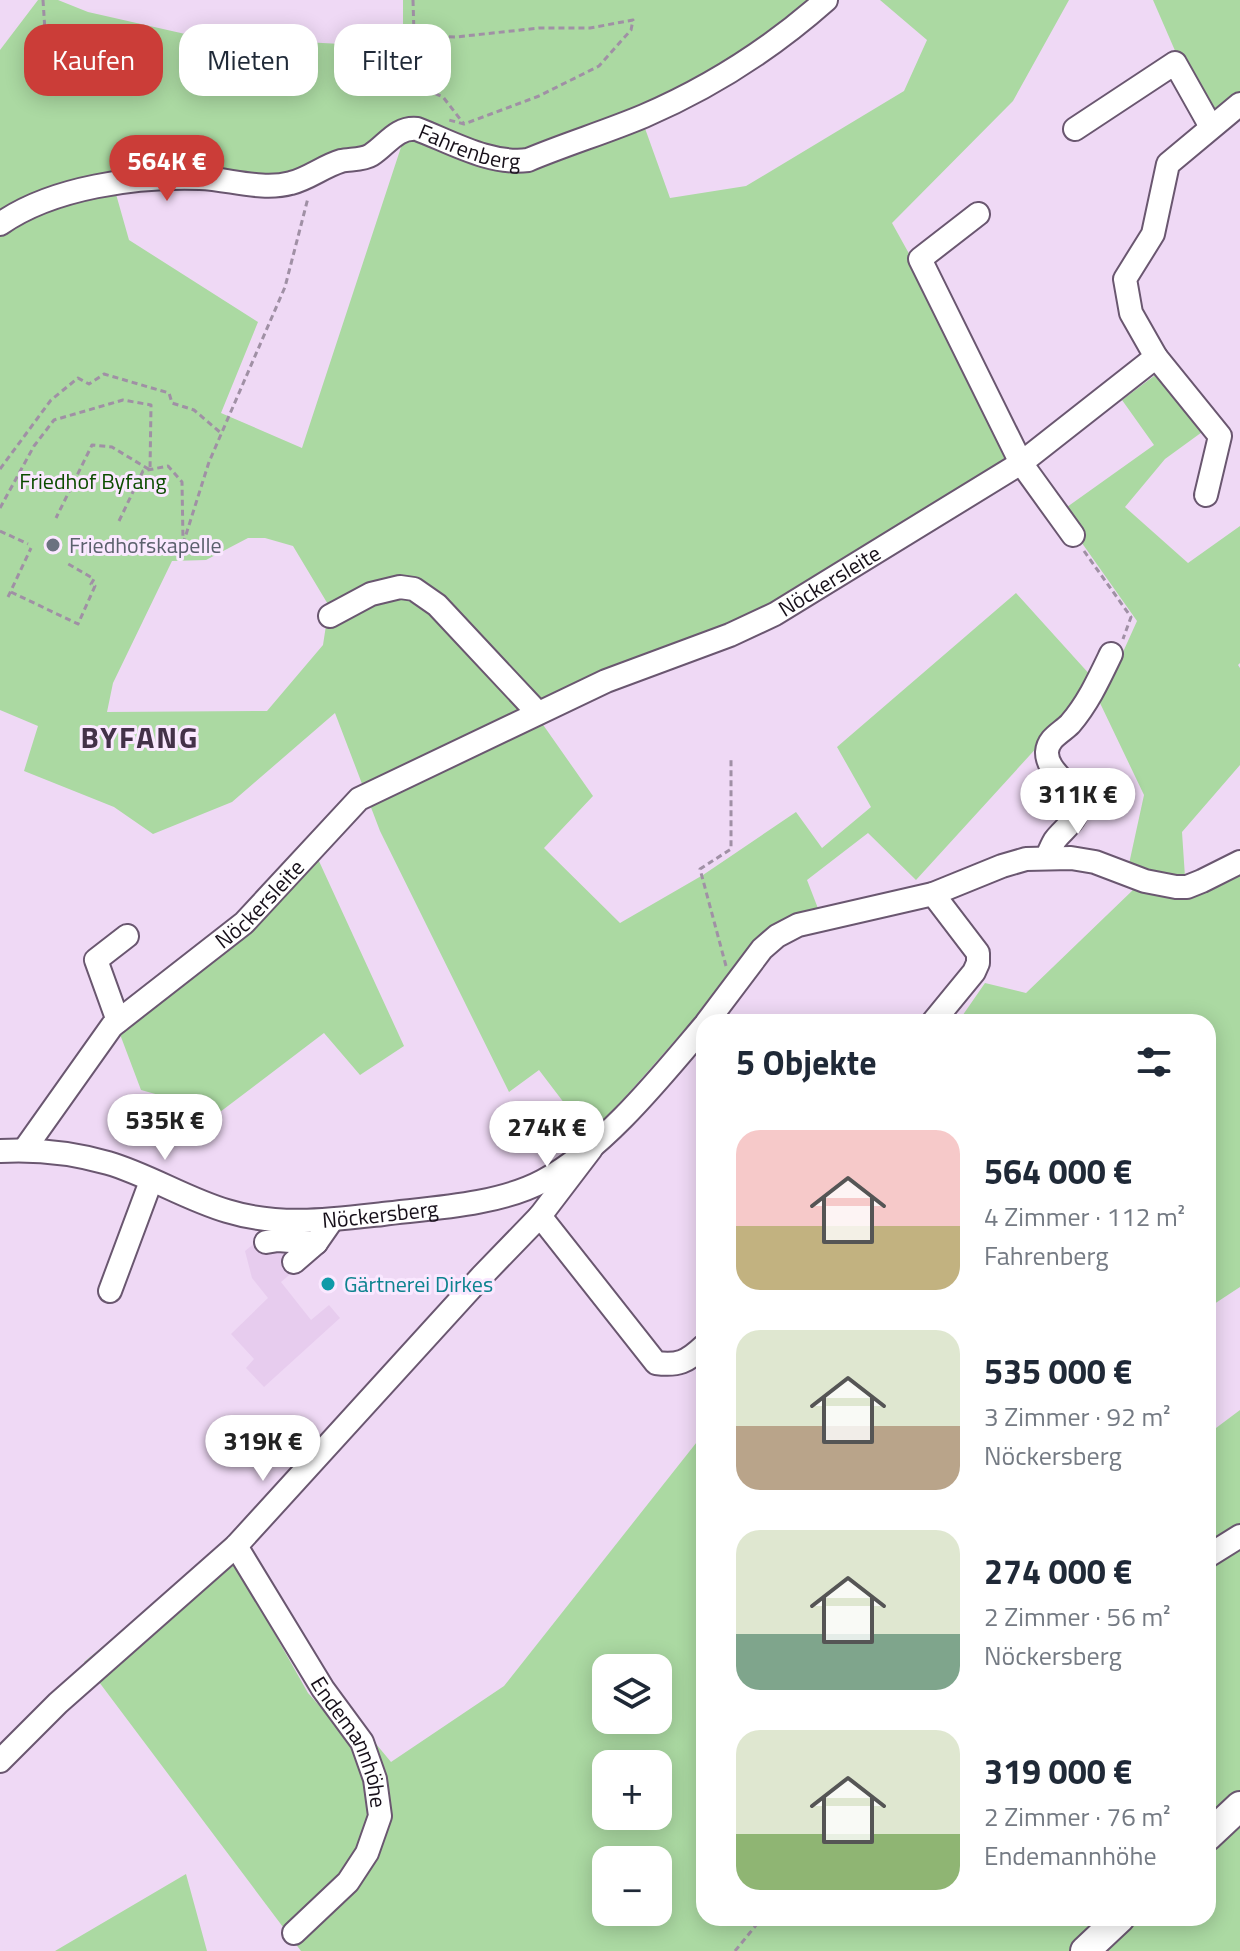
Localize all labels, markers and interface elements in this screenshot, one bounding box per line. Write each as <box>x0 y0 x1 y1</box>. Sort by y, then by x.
chip: Kaufen <box>24 24 163 96</box>
chip: Mieten <box>179 24 318 96</box>
chip: Filter <box>334 24 451 96</box>
street label: Fahrenberg <box>413 114 521 178</box>
pin: 564K € <box>102 135 232 203</box>
text: 564K € <box>127 141 207 180</box>
park label: Friedhof Byfang <box>19 464 167 498</box>
place label: Friedhofskapelle <box>69 528 222 562</box>
marker: Friedhofskapelle <box>44 536 62 554</box>
street label: Nöckersleite <box>771 536 887 625</box>
district label: BYFANG <box>81 714 199 760</box>
pin: 311K € <box>1013 768 1143 836</box>
text: 311K € <box>1038 774 1118 813</box>
street label: Nöckersleite <box>207 851 312 957</box>
text: 5 Objekte <box>736 1036 877 1088</box>
icon: filters <box>1132 1040 1176 1084</box>
pin: 535K € <box>100 1094 230 1162</box>
text: 535K € <box>125 1100 205 1139</box>
pin: 274K € <box>482 1101 612 1169</box>
text: 274K € <box>507 1107 587 1146</box>
text: 564 000 € <box>984 1145 1132 1197</box>
icon: home <box>800 1162 896 1258</box>
street label: Nöckersberg <box>321 1191 440 1237</box>
text: 4 Zimmer · 112 m² <box>984 1197 1185 1236</box>
text: Fahrenberg <box>984 1236 1109 1275</box>
place label: Gärtnerei Dirkes <box>344 1267 493 1301</box>
marker: Gärtnerei Dirkes <box>319 1275 337 1293</box>
text: 535 000 € <box>984 1345 1132 1397</box>
icon: home <box>800 1362 896 1458</box>
text: 3 Zimmer · 92 m² <box>984 1397 1170 1436</box>
pin: 319K € <box>198 1415 328 1483</box>
text: 319K € <box>223 1421 303 1460</box>
text: Nöckersberg <box>984 1436 1122 1475</box>
text: 274 000 € <box>984 1545 1132 1597</box>
icon: home <box>800 1562 896 1658</box>
text: 2 Zimmer · 56 m² <box>984 1597 1170 1636</box>
text: Nöckersberg <box>984 1636 1122 1675</box>
map controls <box>592 1654 672 1926</box>
button: layers <box>592 1654 672 1734</box>
street label: Endemannhöhe <box>302 1669 396 1810</box>
text: 319 000 € <box>984 1745 1132 1797</box>
button: + <box>592 1750 672 1830</box>
icon: home <box>800 1762 896 1858</box>
text: 2 Zimmer · 76 m² <box>984 1797 1170 1836</box>
text: Endemannhöhe <box>984 1836 1157 1875</box>
button: − <box>592 1846 672 1926</box>

